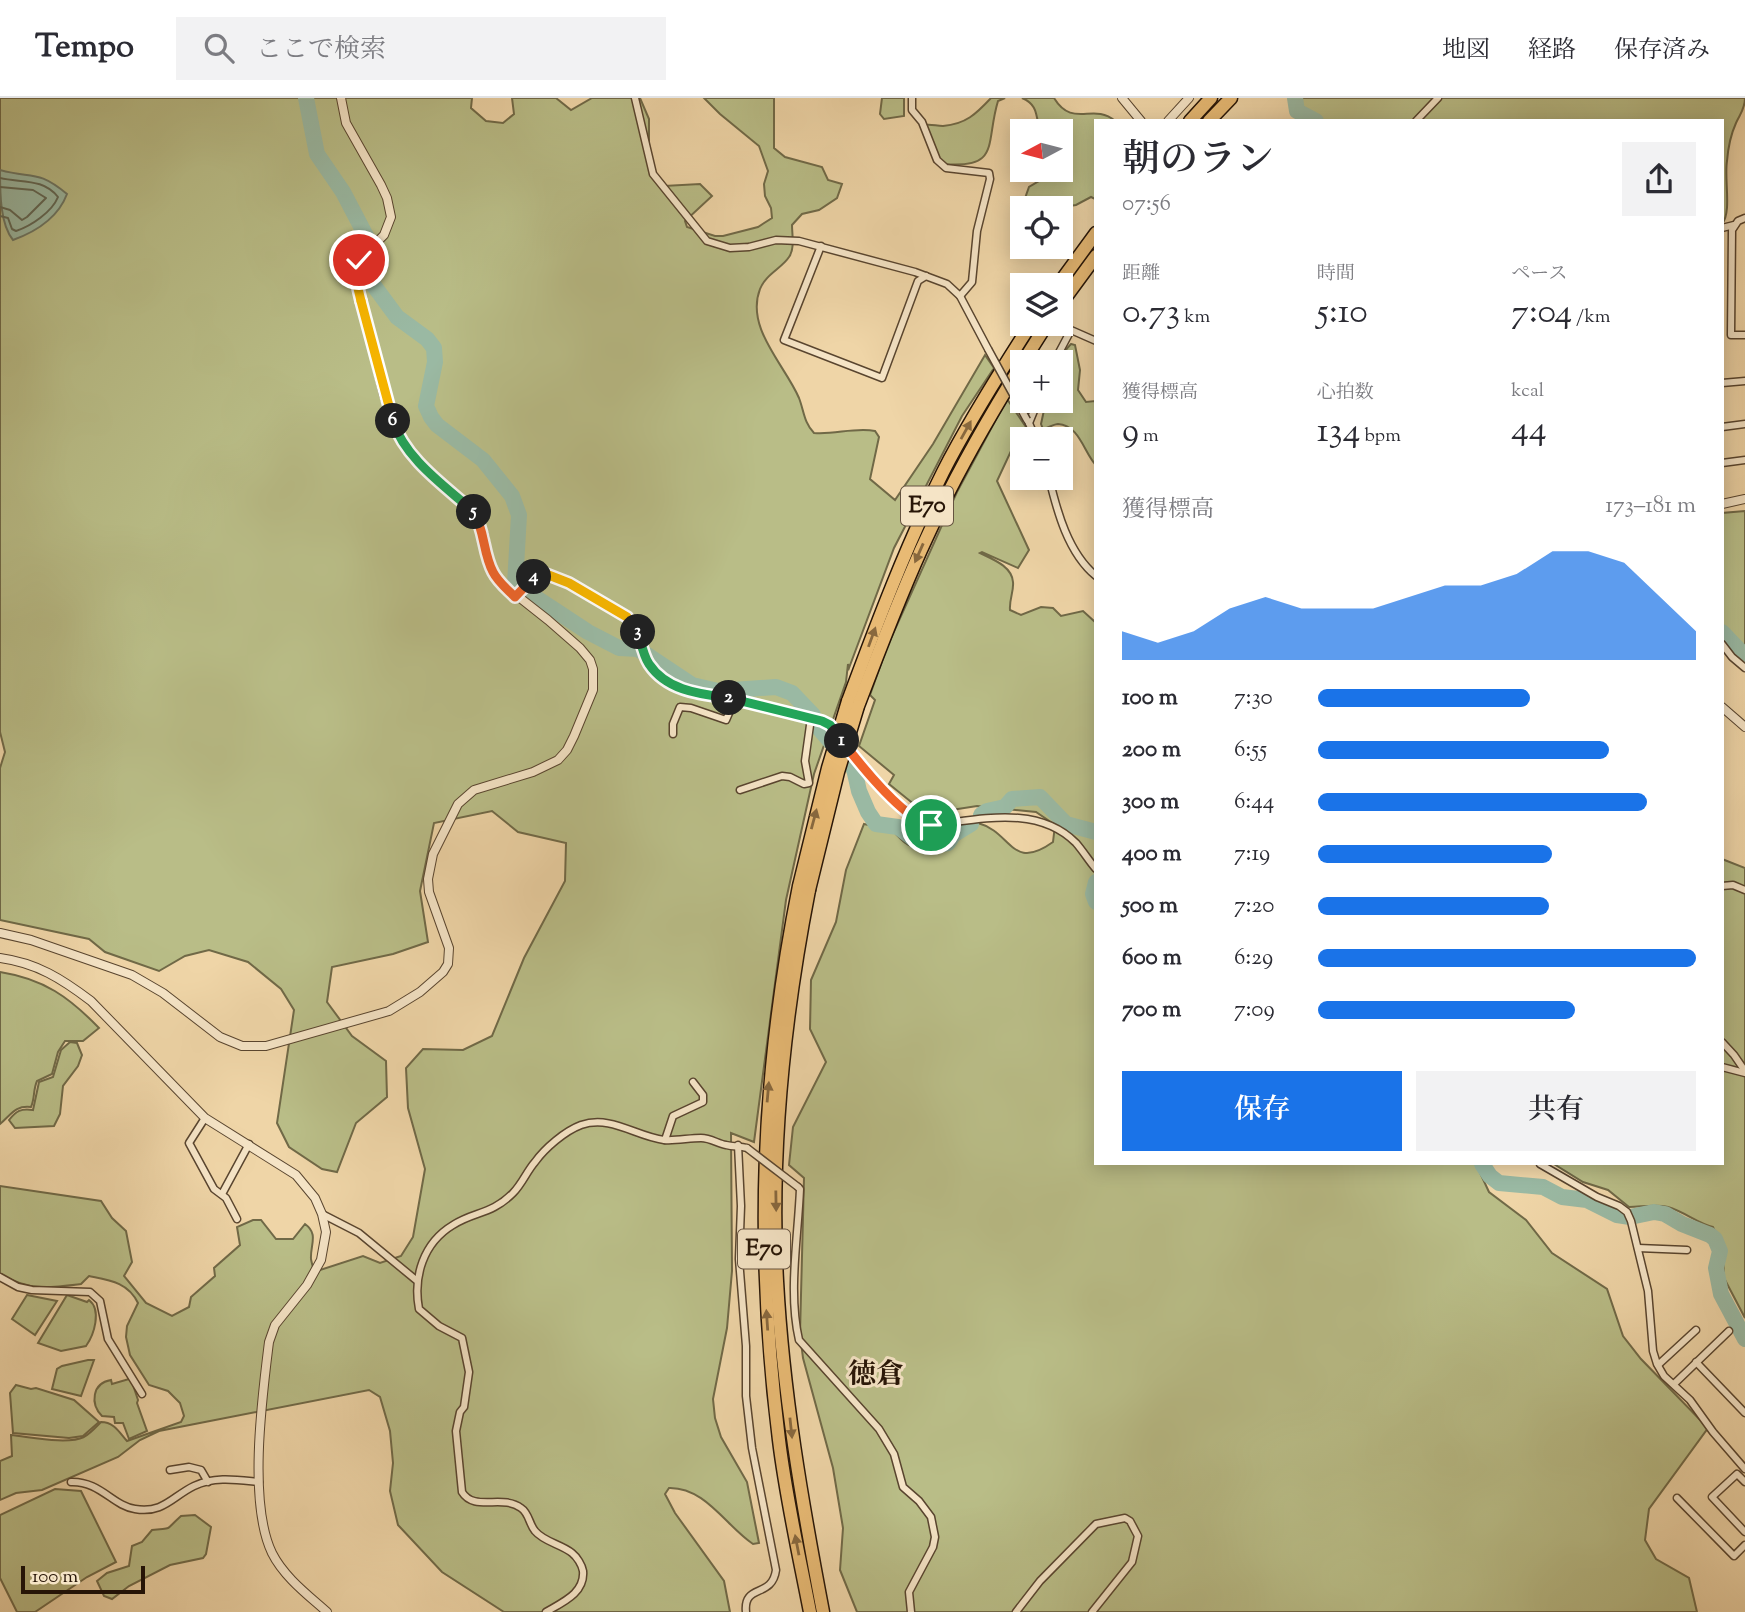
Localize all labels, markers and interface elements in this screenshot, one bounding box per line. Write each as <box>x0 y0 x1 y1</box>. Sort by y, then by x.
search box <box>176 17 666 80</box>
text: Tempo <box>35 24 134 72</box>
icon: search <box>200 29 238 67</box>
text: ここで検索 <box>256 32 386 69</box>
text: 地図 <box>1442 34 1490 68</box>
text: 経路 <box>1528 34 1576 68</box>
text: 保存済み <box>1614 34 1710 68</box>
north arrow <box>1010 119 1073 182</box>
map controls <box>1010 119 1073 490</box>
text: 朝のラン <box>1122 135 1274 189</box>
button: share <box>1622 142 1696 216</box>
text: 07:56 <box>1122 188 1171 221</box>
button: locate <box>1010 196 1073 259</box>
pin <box>329 230 389 290</box>
icon: check <box>340 241 378 279</box>
text: 距離 <box>1122 261 1160 288</box>
text: 時間 <box>1317 261 1355 288</box>
text: ペース <box>1511 261 1567 288</box>
button: layers <box>1010 273 1073 336</box>
text: 0.73 <box>1122 288 1180 339</box>
text: 5:10 <box>1317 288 1368 339</box>
text: 7:04 <box>1511 288 1572 339</box>
text: km <box>1180 304 1210 331</box>
text: /km <box>1572 304 1610 331</box>
button: + <box>1010 350 1073 413</box>
text: kcal <box>1511 378 1544 405</box>
text: 獲得標高 <box>1122 380 1198 407</box>
text: 心拍数 <box>1317 380 1374 407</box>
pin: 6 <box>376 404 410 438</box>
text: 44 <box>1511 405 1547 456</box>
text: 6 <box>388 407 397 434</box>
text: 9 <box>1122 407 1139 458</box>
text: 134 <box>1317 407 1360 458</box>
one-way arrow <box>961 420 972 440</box>
text: m <box>1139 423 1159 450</box>
text: bpm <box>1360 423 1401 450</box>
button: − <box>1010 427 1073 490</box>
road number: E70 <box>901 486 953 526</box>
text: 173–181 m <box>1605 490 1696 523</box>
pin: 5 <box>456 494 491 530</box>
text: 獲得標高 <box>1122 494 1214 527</box>
text: 5 <box>470 498 477 525</box>
one-way arrow <box>913 543 924 564</box>
pin: 4 <box>516 560 552 594</box>
text: 4 <box>529 563 538 590</box>
pin: 3 <box>620 614 656 650</box>
text: 3 <box>634 618 641 645</box>
one-way arrow <box>867 626 878 647</box>
pin: 2 <box>712 680 746 716</box>
text: 100 m <box>1122 682 1178 715</box>
text: 7:30 <box>1234 682 1273 715</box>
text: 2 <box>724 684 733 711</box>
pin: 1 <box>824 724 860 758</box>
text: 1 <box>838 727 845 754</box>
text: 200 m <box>1122 734 1181 767</box>
text: 6:55 <box>1234 734 1267 767</box>
text: 300 m <box>1122 786 1179 819</box>
text: 6:44 <box>1234 786 1274 819</box>
pin <box>901 795 961 855</box>
icon: arrive <box>912 806 950 844</box>
one-way arrow <box>809 808 820 830</box>
text: 400 m <box>1122 838 1182 871</box>
text: 7:19 <box>1234 838 1270 871</box>
text: 500 m <box>1122 890 1178 923</box>
text: 7:20 <box>1234 890 1274 923</box>
text: 600 m <box>1122 942 1182 975</box>
text: 6:29 <box>1234 942 1273 975</box>
text: 700 m <box>1122 994 1181 1027</box>
text: 7:09 <box>1234 994 1275 1027</box>
button: 保存 <box>1122 1071 1402 1151</box>
button: 共有 <box>1416 1071 1696 1151</box>
one-way arrow <box>763 1081 774 1103</box>
one-way arrow <box>770 1191 782 1213</box>
road number: E70 <box>738 1230 790 1268</box>
one-way arrow <box>761 1308 772 1330</box>
district label: 徳倉 <box>848 1356 904 1396</box>
one-way arrow <box>786 1417 797 1439</box>
one-way arrow <box>791 1534 802 1556</box>
scale bar <box>21 1563 145 1595</box>
text: 100 m <box>32 1564 78 1591</box>

